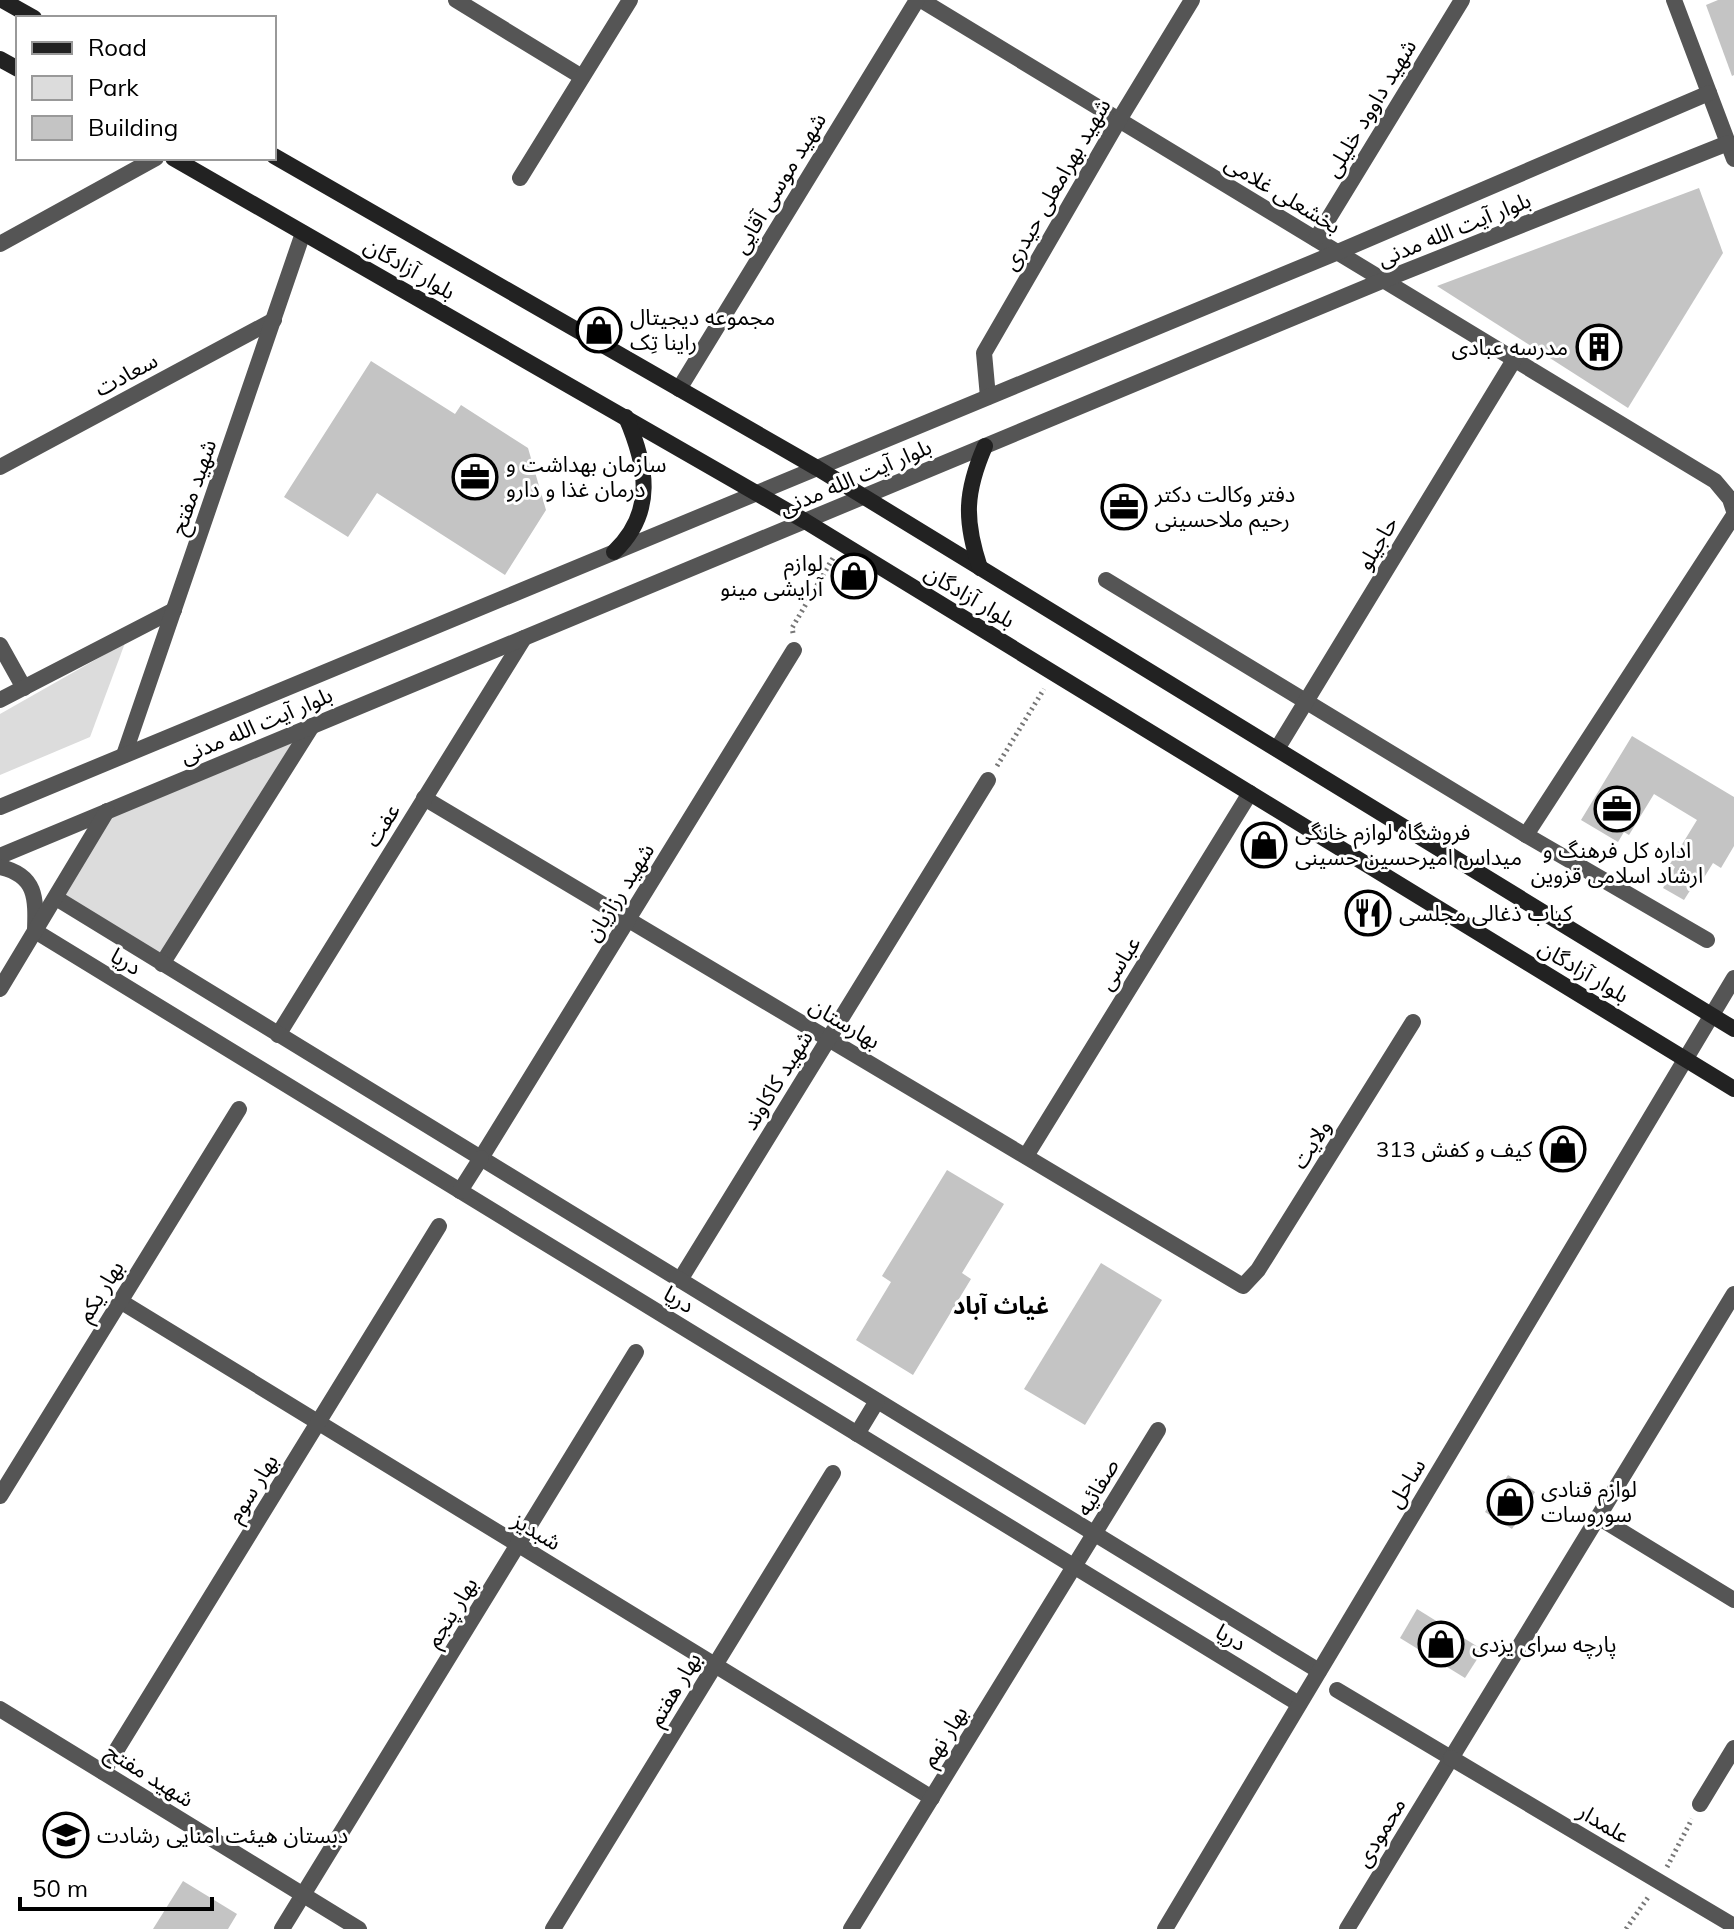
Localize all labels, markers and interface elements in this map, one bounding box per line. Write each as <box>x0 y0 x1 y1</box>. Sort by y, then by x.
legend <box>16 16 276 160</box>
text: Road <box>88 32 147 62</box>
street label: شهید داوود خلیلی <box>1318 34 1422 182</box>
text: Park <box>88 72 139 102</box>
street label: شهید بهرامعلی حیدری <box>995 93 1117 275</box>
street label: شهید موسی آقایی <box>726 107 832 259</box>
text: Building <box>88 112 178 142</box>
street label: بخشعلی غلامی <box>1220 148 1346 240</box>
street label: بلوار آیت الله مدنی <box>1373 186 1535 272</box>
street label: بلوار آزادگان <box>359 231 461 305</box>
place label: مجموعه دیجیتال راینا تِک <box>630 303 775 356</box>
shop icon: مجموعه دیجیتال راینا تِک <box>575 306 623 354</box>
building icon: مدرسه عبادی <box>1575 323 1623 371</box>
place label: مدرسه عبادی <box>1451 333 1568 361</box>
street label: سعادت <box>90 346 162 402</box>
street label: بلوار آیت الله مدنی <box>775 432 935 522</box>
street label: شهید مفتح <box>164 436 225 539</box>
place label: سازمان بهداشت و درمان غذا و دارو <box>506 450 667 503</box>
office icon: سازمان بهداشت و درمان غذا و دارو <box>451 453 499 501</box>
place label: دفتر وکالت دکتر رحیم ملاحسینی <box>1154 480 1295 536</box>
office icon: دفتر وکالت دکتر رحیم ملاحسینی <box>1100 483 1148 531</box>
street label: حاجیلو <box>1350 511 1404 575</box>
place label: لوازم آرایشی مینو <box>720 549 825 602</box>
shop icon: لوازم آرایشی مینو <box>830 552 878 600</box>
street label: بلوار آزادگان <box>920 558 1020 634</box>
street label: بلوار آیت الله مدنی <box>176 680 336 770</box>
office icon: اداره کل فرهنگ و ارشاد اسلامی قزوین <box>1593 785 1641 833</box>
street label: عفت <box>358 798 406 852</box>
place label: فروشگاه لوازم خانگی میداس امیرحسین حسینی <box>1295 818 1522 871</box>
shop icon: فروشگاه لوازم خانگی میداس امیرحسین حسینی <box>1240 821 1288 869</box>
place label: اداره کل فرهنگ و ارشاد اسلامی قزوین <box>1531 836 1703 889</box>
street label: شهید رزازیان <box>578 838 660 946</box>
restaurant icon: کباب ذغالی مجلسی <box>1344 889 1392 937</box>
place label: کباب ذغالی مجلسی <box>1399 899 1573 927</box>
street label: عباسی <box>1092 931 1146 995</box>
street label: بلوار آزادگان <box>1534 933 1634 1009</box>
street label: دریا <box>106 941 146 981</box>
street label: بهارستان <box>804 991 886 1055</box>
street label: شهید کاکاوند <box>735 1025 819 1135</box>
street label: ولایت <box>1285 1114 1337 1174</box>
shop icon: کیف و کفش 313 <box>1539 1125 1587 1173</box>
place label: کیف و کفش 313 <box>1376 1135 1533 1163</box>
street label: بهار یکم <box>70 1255 132 1329</box>
street label: دریا <box>659 1279 699 1319</box>
district label: غیاث آباد <box>953 1290 1049 1320</box>
street label: بهار سوم <box>220 1449 286 1529</box>
street label: صفائیه <box>1069 1453 1125 1521</box>
street label: ساحل <box>1380 1453 1432 1513</box>
place label: لوازم قنادی سوروسات <box>1541 1475 1637 1528</box>
shop icon: لوازم قنادی سوروسات <box>1486 1478 1534 1526</box>
street label: شبدیز <box>507 1505 566 1556</box>
street label: بهار پنجم <box>419 1572 486 1654</box>
street label: دریا <box>1211 1617 1251 1657</box>
shop icon: پارچه سرای یزدی <box>1417 1620 1465 1668</box>
place label: پارچه سرای یزدی <box>1472 1630 1617 1659</box>
street label: بهار هفتم <box>641 1647 710 1733</box>
street label: بهار نهم <box>914 1700 976 1773</box>
street label: شهید مفتح <box>99 1737 199 1816</box>
street label: محمودی <box>1348 1792 1412 1872</box>
street label: علمدار <box>1572 1796 1635 1849</box>
school or university icon: دبستان هیئت امنایی رشادت <box>42 1811 90 1859</box>
place label: دبستان هیئت امنایی رشادت <box>97 1821 348 1849</box>
scale bar <box>20 1861 212 1911</box>
text: 50 m <box>32 1873 88 1903</box>

